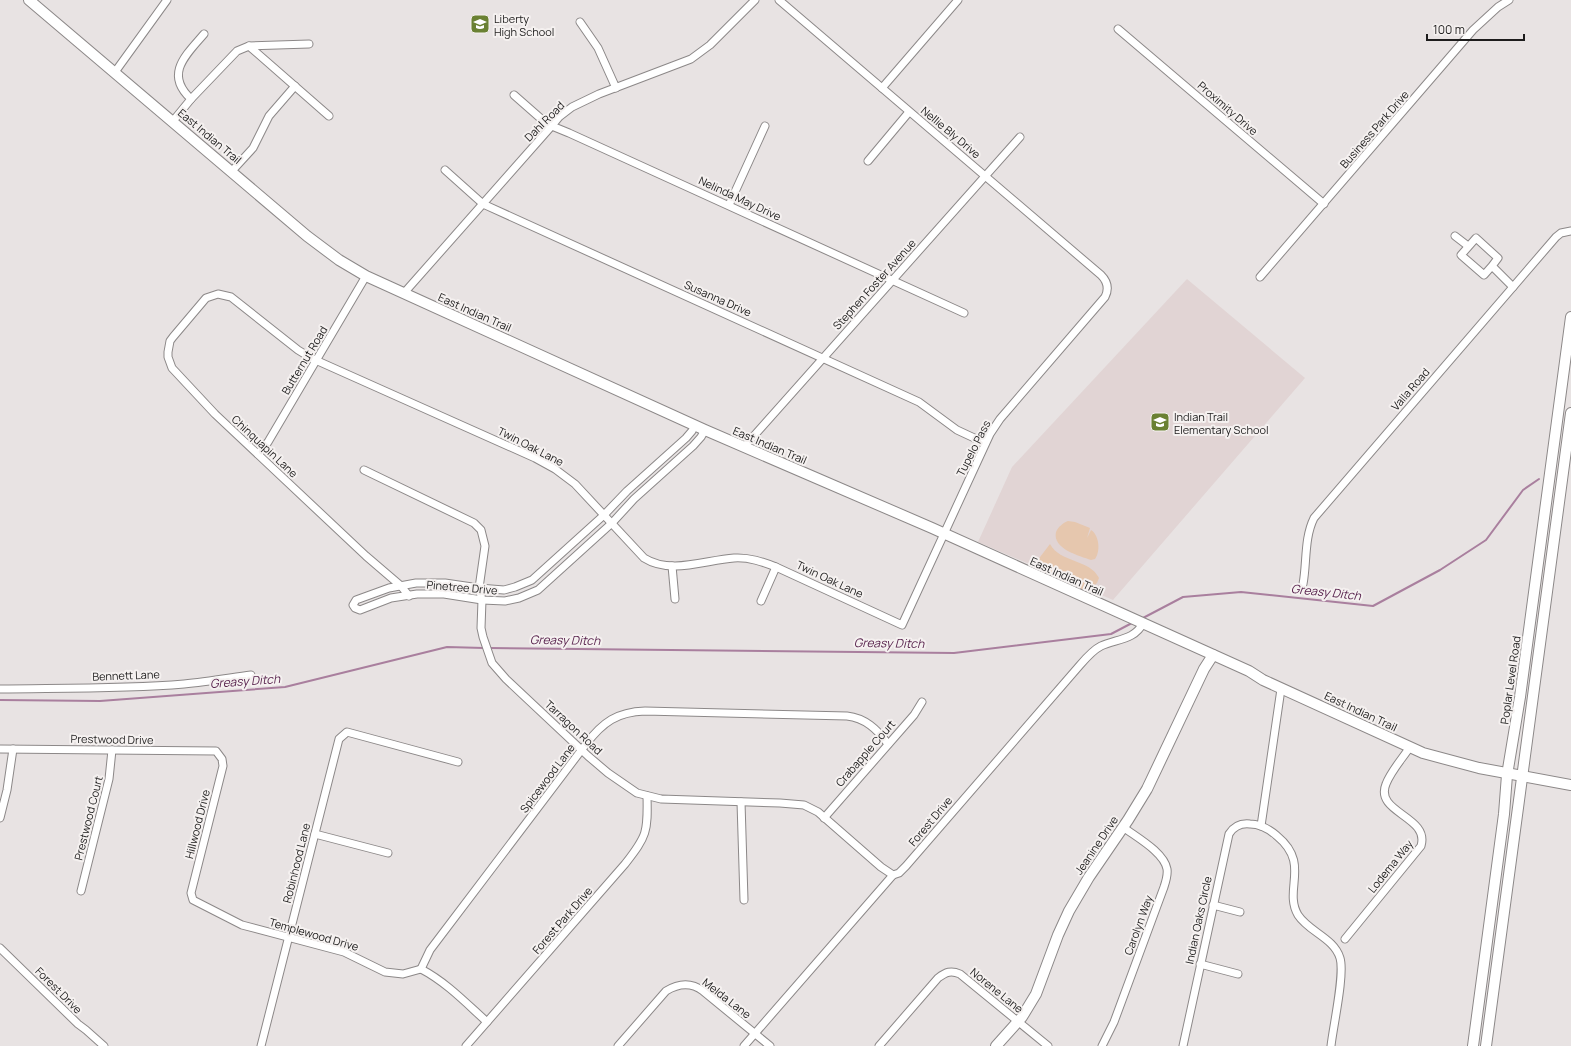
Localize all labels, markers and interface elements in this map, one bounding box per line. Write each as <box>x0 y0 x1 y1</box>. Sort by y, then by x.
place label: Liberty High School <box>494 11 554 39</box>
school or university icon: Liberty High School <box>469 13 491 35</box>
scale bar <box>1427 16 1524 42</box>
text: 100 m <box>1433 21 1465 38</box>
street label: Proximity Drive <box>1195 78 1262 139</box>
street label: Business Park Drive <box>1336 87 1412 171</box>
street label: Dahl Road <box>521 98 567 144</box>
street label: Nellie Bly Drive <box>918 103 984 162</box>
street label: East Indian Trail <box>175 105 245 167</box>
street label: Nelinda May Drive <box>696 172 784 224</box>
street label: Stephen Foster Avenue <box>829 235 919 333</box>
street label: Susanna Drive <box>682 276 755 320</box>
street label: East Indian Trail <box>436 289 514 335</box>
street label: Butternut Road <box>278 323 330 397</box>
street label: Valla Road <box>1387 365 1433 413</box>
place label: Indian Trail Elementary School <box>1174 409 1269 437</box>
street label: Chinquapin Lane <box>229 411 302 481</box>
school or university icon: Indian Trail Elementary School <box>1149 411 1171 433</box>
street label: Tupelo Pass <box>953 417 994 478</box>
street label: Twin Oak Lane <box>496 423 567 469</box>
street label: East Indian Trail <box>731 423 809 467</box>
street label: East Indian Trail <box>1028 553 1106 599</box>
street label: Twin Oak Lane <box>794 557 866 601</box>
street label: Pinetree Drive <box>426 576 499 598</box>
water label: Greasy Ditch <box>1290 580 1363 604</box>
water label: Greasy Ditch <box>530 631 601 649</box>
water label: Greasy Ditch <box>854 634 925 652</box>
street label: Poplar Level Road <box>1496 635 1524 725</box>
street label: Bennett Lane <box>92 666 161 684</box>
water label: Greasy Ditch <box>209 670 281 692</box>
street label: East Indian Trail <box>1322 688 1400 734</box>
street label: Tarragon Road <box>542 696 606 758</box>
street label: Crabapple Court <box>832 716 898 790</box>
street label: Prestwood Drive <box>70 731 154 747</box>
street label: Spicewood Lane <box>516 740 578 816</box>
street label: Prestwood Court <box>70 774 106 862</box>
street label: Hillwood Drive <box>181 787 213 860</box>
street label: Forest Drive <box>905 793 955 849</box>
street label: Jeanine Drive <box>1071 812 1121 877</box>
street label: Robinhood Lane <box>279 821 313 905</box>
street label: Lodema Way <box>1364 836 1416 896</box>
street label: Indian Oaks Circle <box>1181 874 1215 965</box>
street label: Forest Park Drive <box>529 883 596 957</box>
street label: Carolyn Way <box>1120 893 1156 957</box>
street label: Templewood Drive <box>268 914 361 954</box>
street label: Forest Drive <box>32 963 86 1017</box>
street label: Norene Lane <box>967 964 1027 1016</box>
street label: Melda Lane <box>700 974 755 1022</box>

